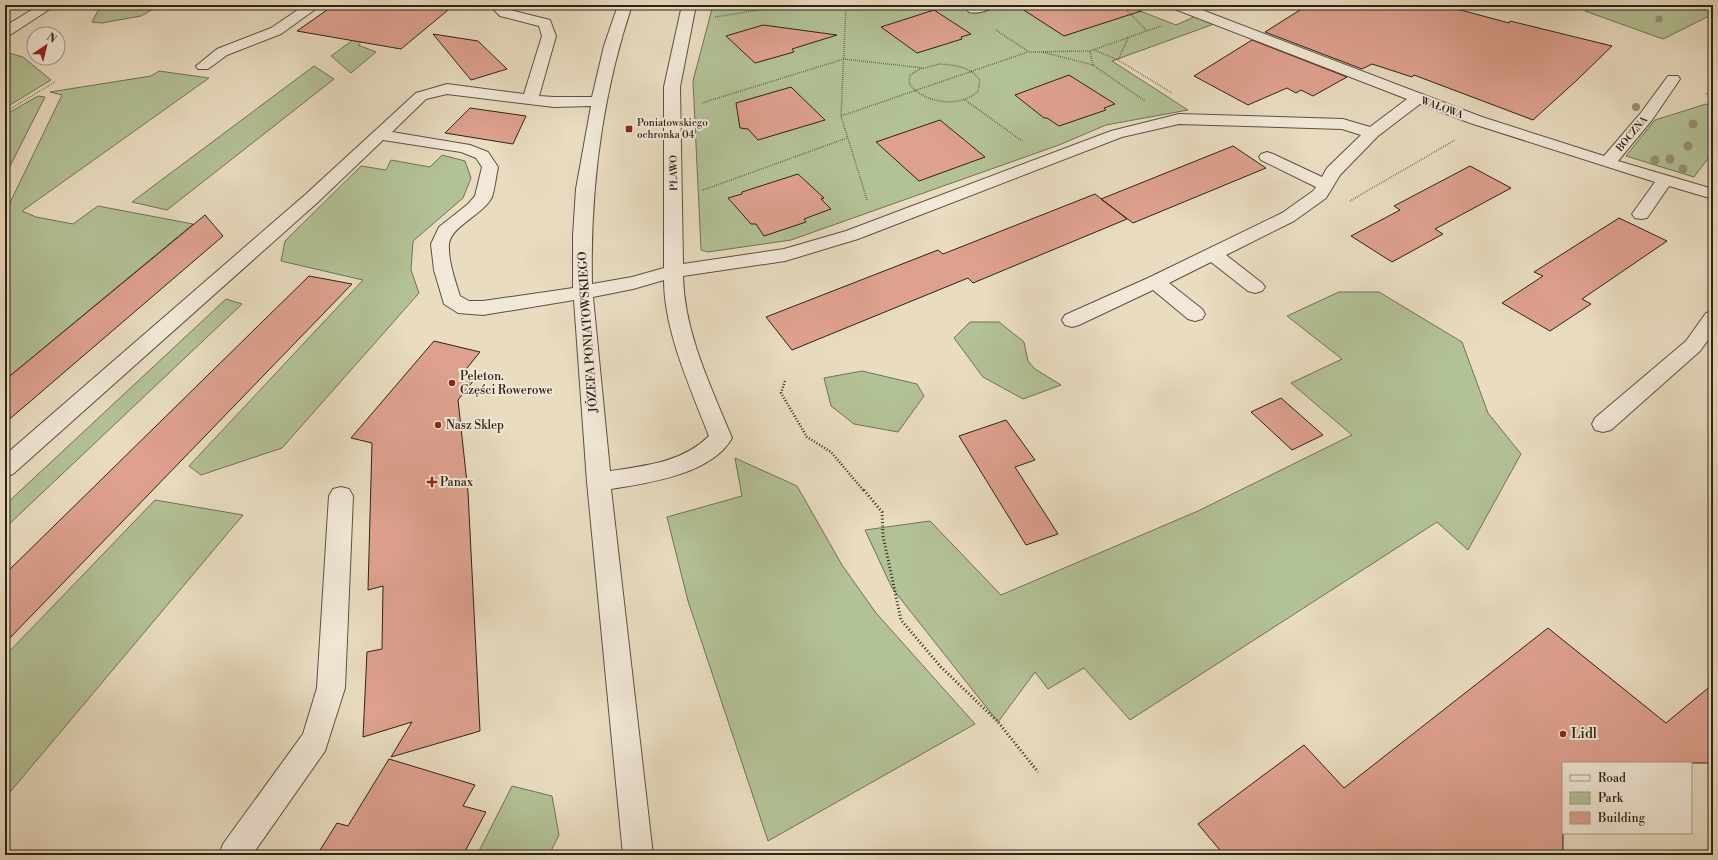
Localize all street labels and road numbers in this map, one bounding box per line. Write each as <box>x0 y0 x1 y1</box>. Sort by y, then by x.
street label: WAŁOWA <box>1418 94 1466 122</box>
street label: BOCZNA <box>1613 113 1651 155</box>
street label: PŁAWO <box>668 155 680 191</box>
street label: JÓZEFA PONIATOWSKIEGO <box>573 251 601 414</box>

